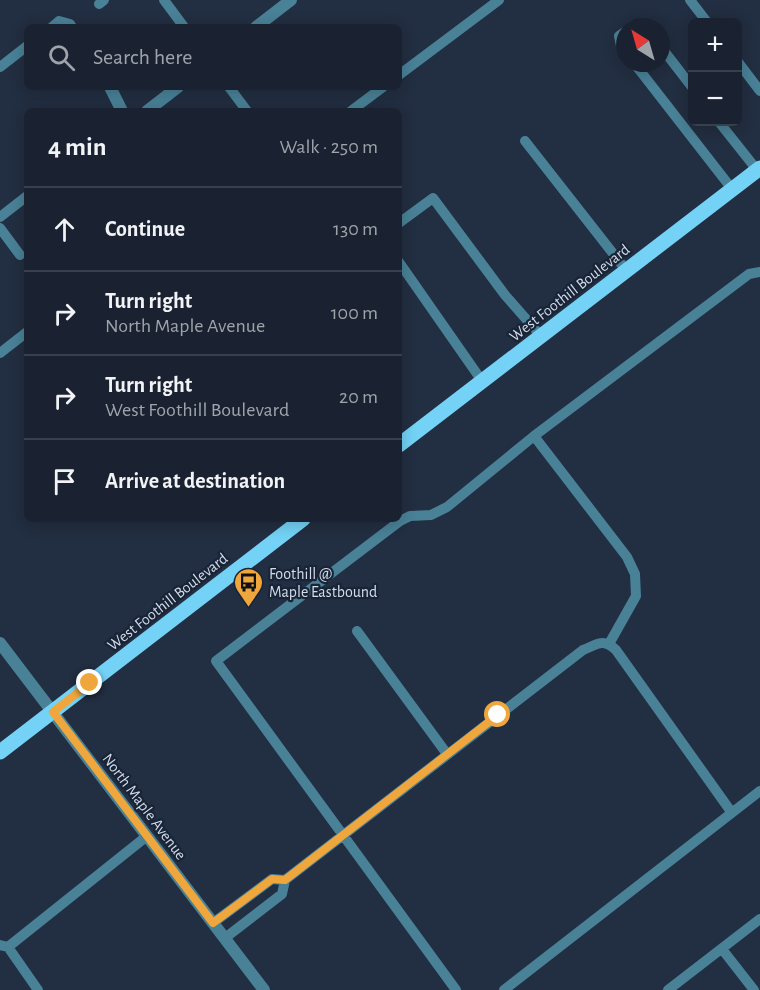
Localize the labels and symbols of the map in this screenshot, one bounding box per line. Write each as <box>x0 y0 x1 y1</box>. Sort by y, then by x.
north arrow <box>616 18 670 72</box>
street label: West Foothill Boulevard <box>507 241 633 345</box>
street label: West Foothill Boulevard <box>105 550 231 654</box>
bus stop icon: Foothill @ Maple Eastbound <box>232 566 264 608</box>
place label: Foothill @ Maple Eastbound <box>269 566 377 600</box>
route end <box>76 669 102 695</box>
route start <box>484 701 510 727</box>
street label: North Maple Avenue <box>99 751 189 863</box>

